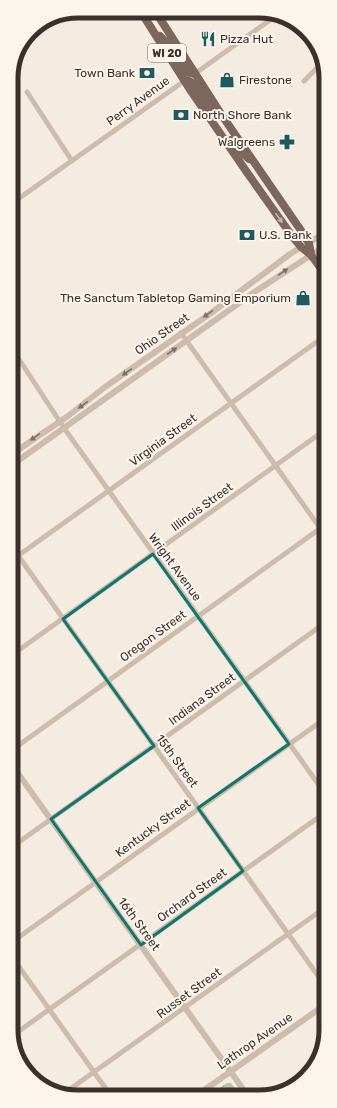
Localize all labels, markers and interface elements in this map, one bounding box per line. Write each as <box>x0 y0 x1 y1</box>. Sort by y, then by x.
restaurant icon: Pizza Hut <box>199 30 217 48</box>
place label: Pizza Hut <box>220 32 273 46</box>
road number: WI 20 <box>148 44 186 62</box>
bank icon: Town Bank <box>138 64 156 82</box>
place label: Town Bank <box>75 66 136 80</box>
shop icon: Firestone <box>218 71 236 89</box>
street label: Perry Avenue <box>104 73 172 129</box>
place label: Firestone <box>239 73 292 87</box>
bank icon: North Shore Bank <box>172 106 190 124</box>
place label: North Shore Bank <box>193 108 292 122</box>
pharmacy icon: Walgreens <box>278 133 296 151</box>
place label: Walgreens <box>218 135 275 149</box>
one-way arrow <box>275 213 283 223</box>
bank icon: U.S. Bank <box>238 226 256 244</box>
place label: U.S. Bank <box>259 228 312 242</box>
one-way arrow <box>278 269 289 276</box>
shop icon: The Sanctum Tabletop Gaming Emporium <box>294 289 312 307</box>
place label: The Sanctum Tabletop Gaming Emporium <box>60 291 291 305</box>
street label: Ohio Street <box>132 310 192 358</box>
one-way arrow <box>203 310 214 319</box>
one-way arrow <box>166 346 177 355</box>
one-way arrow <box>121 368 132 376</box>
one-way arrow <box>78 401 88 409</box>
street label: Virginia Street <box>127 411 200 469</box>
one-way arrow <box>30 433 41 441</box>
street label: Illinois Street <box>168 480 236 534</box>
street label: Wright Avenue <box>146 530 205 604</box>
street label: Oregon Street <box>117 607 189 665</box>
street label: Indiana Street <box>166 670 238 728</box>
street label: 15th Street <box>153 732 201 790</box>
street label: Kentucky Street <box>113 796 194 860</box>
street label: Orchard Street <box>155 865 230 925</box>
street label: 16th Street <box>115 895 163 953</box>
street label: Russet Street <box>154 965 224 1021</box>
street label: Lathrop Avenue <box>215 1010 295 1072</box>

